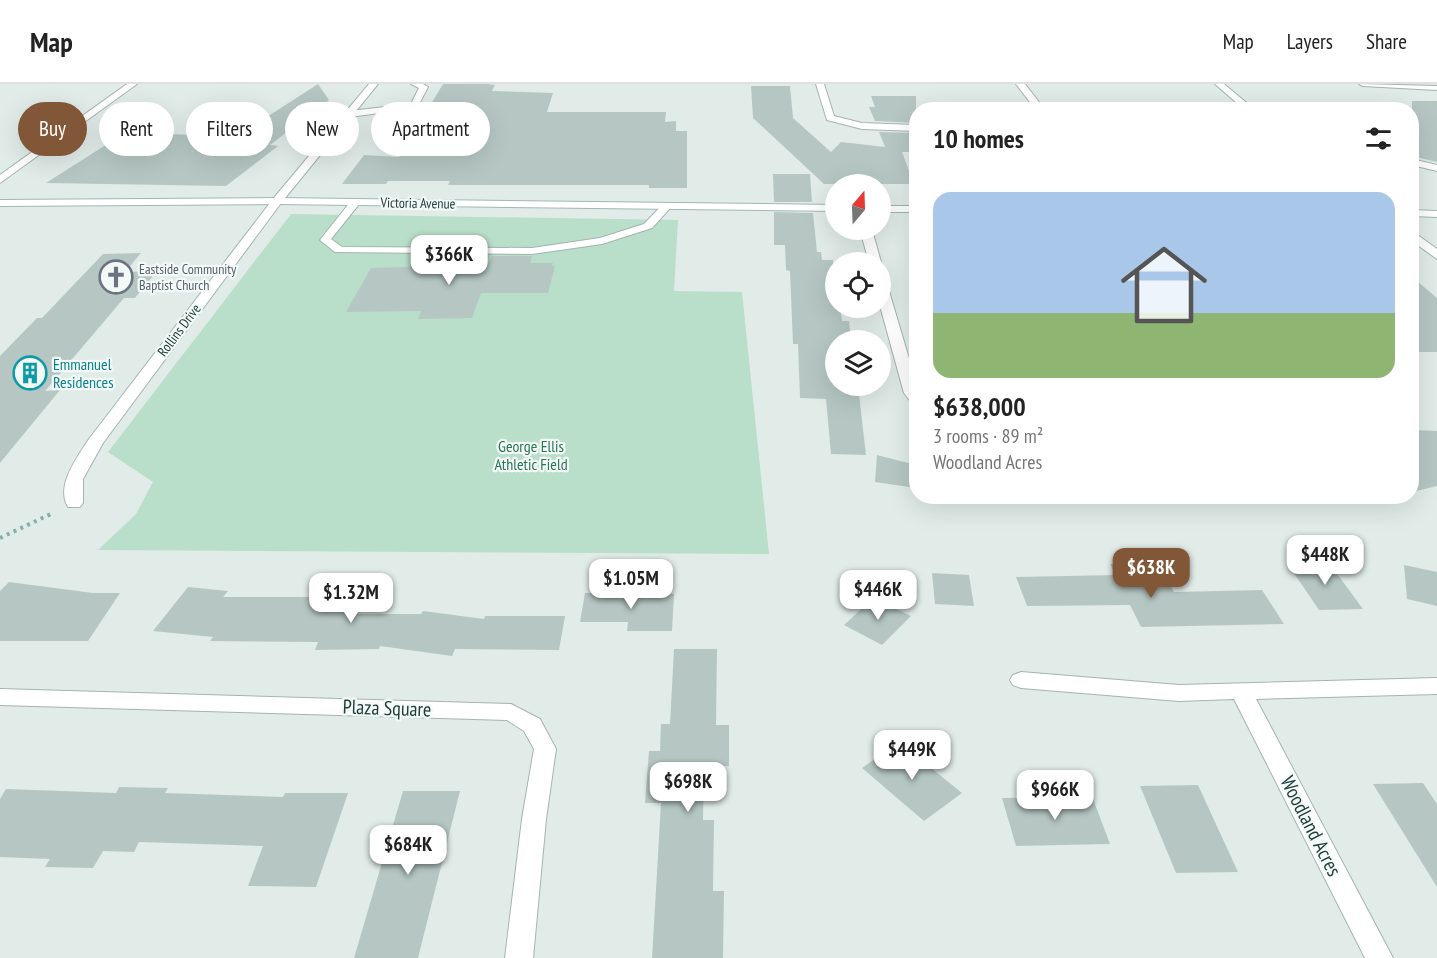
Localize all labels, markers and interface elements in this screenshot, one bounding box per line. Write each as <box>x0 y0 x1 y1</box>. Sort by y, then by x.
text: Map <box>30 23 73 60</box>
text: Map <box>1223 28 1254 55</box>
text: Layers <box>1287 28 1333 55</box>
text: Share <box>1366 28 1407 55</box>
chip: Buy <box>18 102 87 156</box>
chip: Rent <box>99 102 174 156</box>
chip: Filters <box>186 102 273 156</box>
chip: New <box>285 102 359 156</box>
chip: Apartment <box>371 102 490 156</box>
text: 10 homes <box>933 122 1024 155</box>
icon: filters <box>1362 122 1395 155</box>
north arrow <box>825 174 891 240</box>
map controls <box>825 174 891 396</box>
street label: Victoria Avenue <box>379 193 456 213</box>
icon: home <box>1110 231 1218 339</box>
pin: $366K <box>407 235 491 286</box>
text: $366K <box>425 241 473 267</box>
button: locate <box>825 252 891 318</box>
church icon: Eastside Community Baptist Church <box>98 259 134 295</box>
place label: Eastside Community Baptist Church <box>139 260 237 294</box>
street label: Rollins Drive <box>153 300 205 360</box>
button: layers <box>825 330 891 396</box>
place label: Emmanuel Residences <box>53 354 114 392</box>
building icon: Emmanuel Residences <box>12 355 48 391</box>
text: $638,000 <box>933 390 1026 423</box>
text: 3 rooms · 89 m² <box>933 423 1043 449</box>
park label: George Ellis Athletic Field <box>494 436 568 474</box>
text: Woodland Acres <box>933 449 1042 475</box>
pin: $448K <box>1283 535 1367 586</box>
text: $448K <box>1301 541 1349 567</box>
pin: $638K <box>1109 548 1193 599</box>
text: $638K <box>1127 554 1175 580</box>
pin: $1.05M <box>582 559 680 610</box>
text: $1.05M <box>603 565 659 591</box>
pin: $446K <box>836 570 920 621</box>
pin: $1.32M <box>302 573 400 624</box>
text: $446K <box>854 576 902 602</box>
text: $1.32M <box>323 579 379 605</box>
street label: Plaza Square <box>342 693 432 723</box>
pin: $449K <box>870 730 954 781</box>
text: $449K <box>888 736 936 762</box>
pin: $698K <box>646 762 730 813</box>
text: $698K <box>664 768 712 794</box>
pin: $966K <box>1013 770 1097 821</box>
street label: Woodland Acres <box>1275 771 1348 881</box>
text: $966K <box>1031 776 1079 802</box>
pin: $684K <box>366 825 450 876</box>
text: $684K <box>384 831 432 857</box>

